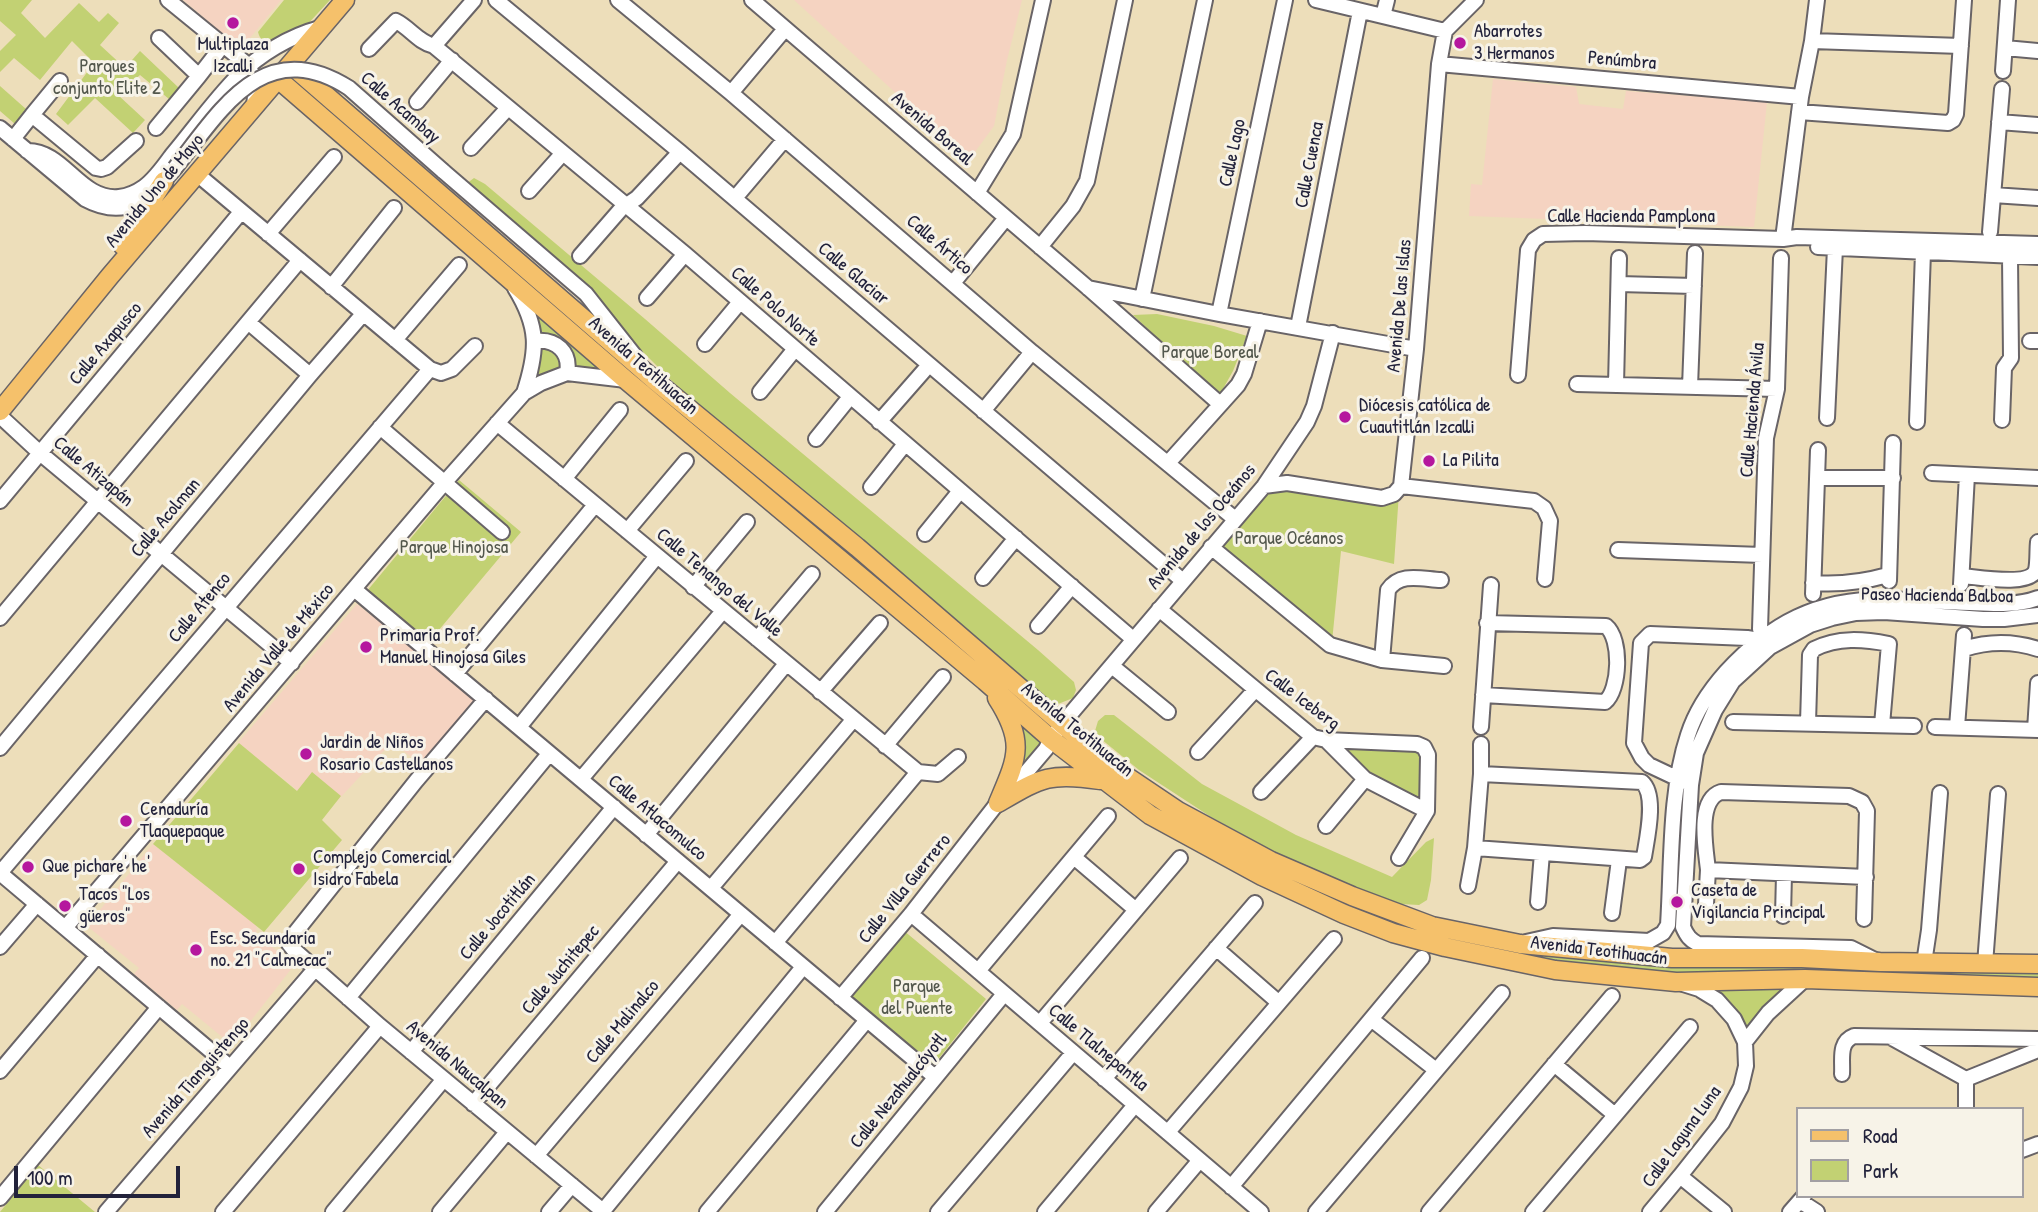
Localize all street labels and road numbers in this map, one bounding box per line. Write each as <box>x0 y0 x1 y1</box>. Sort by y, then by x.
street label: Penúmbra <box>1587 47 1657 75</box>
street label: Calle Acambay <box>355 67 445 149</box>
street label: Avenida Boreal <box>886 87 978 171</box>
street label: Calle Lago <box>1215 117 1251 189</box>
street label: Calle Cuenca <box>1291 120 1329 210</box>
street label: Avenida Uno de Mayo <box>101 130 209 252</box>
street label: Calle Hacienda Pamplona <box>1547 206 1715 228</box>
street label: Calle Ártico <box>901 210 977 280</box>
street label: Calle Glaciar <box>813 238 893 310</box>
street label: Avenida De las Islas <box>1383 239 1417 373</box>
street label: Calle Polo Norte <box>726 262 824 352</box>
street label: Calle Axapusco <box>65 298 147 390</box>
street label: Avenida Teotihuacán <box>584 312 702 420</box>
street label: Calle Hacienda Ávila <box>1736 342 1770 478</box>
street label: Calle Atizapán <box>48 432 138 512</box>
street label: Avenida de los Oceános <box>1143 460 1261 594</box>
street label: Calle Acolman <box>126 474 206 562</box>
street label: Calle Tenango del Valle <box>651 524 787 642</box>
street label: Calle Atenco <box>164 568 236 648</box>
street label: Avenida Valle de México <box>219 579 339 717</box>
street label: Paseo Hacienda Balboa <box>1861 583 2013 609</box>
street label: Calle Iceberg <box>1260 664 1344 736</box>
street label: Avenida Teotihuacán <box>1016 678 1138 782</box>
street label: Calle Atlacomulco <box>603 770 711 866</box>
street label: Calle Villa Guerrero <box>854 830 956 948</box>
street label: Calle Jocotitlán <box>455 869 541 965</box>
street label: Calle Juchitepec <box>517 921 605 1019</box>
street label: Avenida Teotihuacán <box>1529 931 1669 971</box>
street label: Calle Malinalco <box>581 976 665 1068</box>
street label: Calle Tlalnepantla <box>1043 999 1153 1097</box>
street label: Avenida Tianguistengo <box>137 1013 255 1143</box>
street label: Avenida Naucalpan <box>402 1016 512 1114</box>
street label: Calle Nezahualcóyotl <box>846 1029 952 1153</box>
street label: Calle Laguna Luna <box>1638 1082 1726 1192</box>

